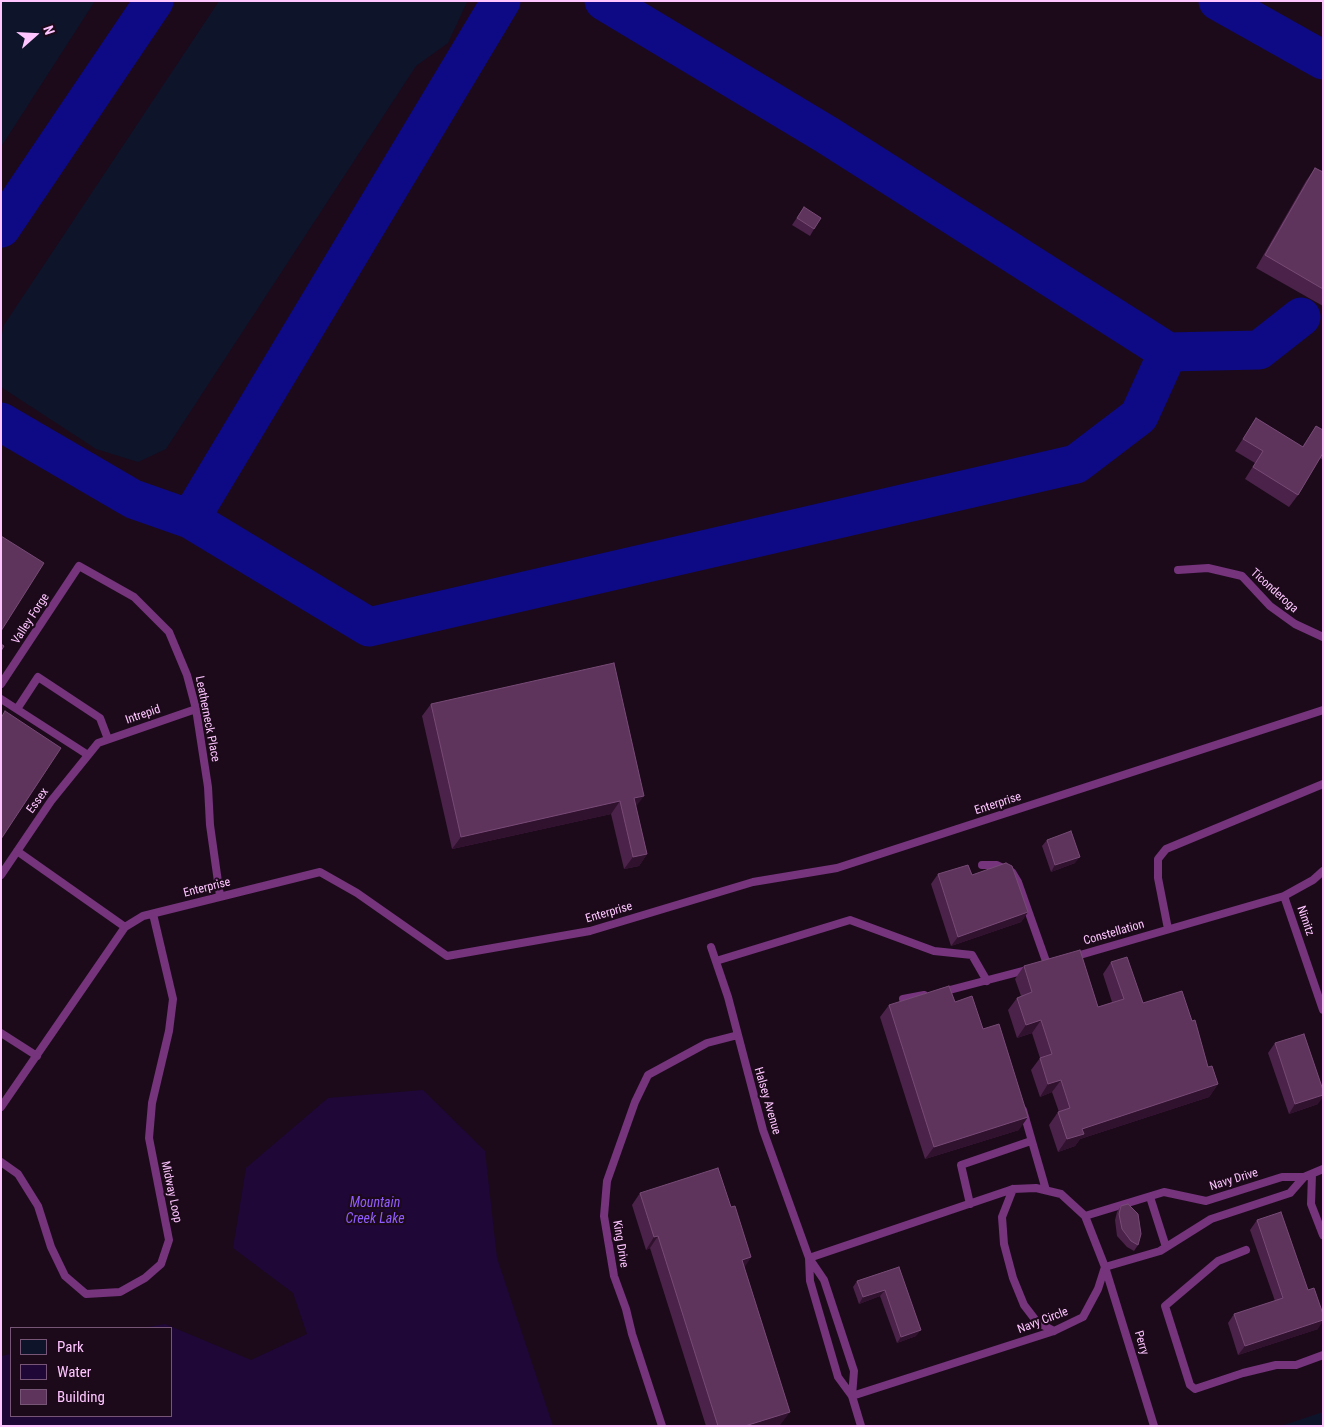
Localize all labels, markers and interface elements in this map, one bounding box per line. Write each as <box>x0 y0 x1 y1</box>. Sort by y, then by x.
north arrow <box>10 10 60 60</box>
text: N <box>40 23 58 37</box>
street label: Ticonderoga <box>1247 566 1301 616</box>
street label: Valley Forge <box>9 591 53 647</box>
street label: Leatherneck Place <box>192 675 222 763</box>
street label: Intrepid <box>124 702 162 728</box>
street label: Essex <box>24 786 52 816</box>
street label: Enterprise <box>973 790 1023 818</box>
street label: Enterprise <box>182 875 232 901</box>
street label: Enterprise <box>584 899 634 927</box>
street label: Nimitz <box>1293 904 1317 938</box>
street label: Constellation <box>1082 917 1146 949</box>
street label: Halsey Avenue <box>751 1066 783 1136</box>
street label: Midway Loop <box>157 1160 185 1224</box>
street label: Navy Drive <box>1208 1166 1260 1194</box>
water label: Mountain Creek Lake <box>345 1195 405 1228</box>
street label: King Drive <box>609 1219 631 1269</box>
street label: Navy Circle <box>1016 1305 1070 1337</box>
legend <box>10 1327 172 1417</box>
street label: Perry <box>1131 1329 1151 1357</box>
text: Park <box>57 1338 84 1356</box>
text: Water <box>57 1363 91 1381</box>
text: Building <box>57 1388 105 1406</box>

